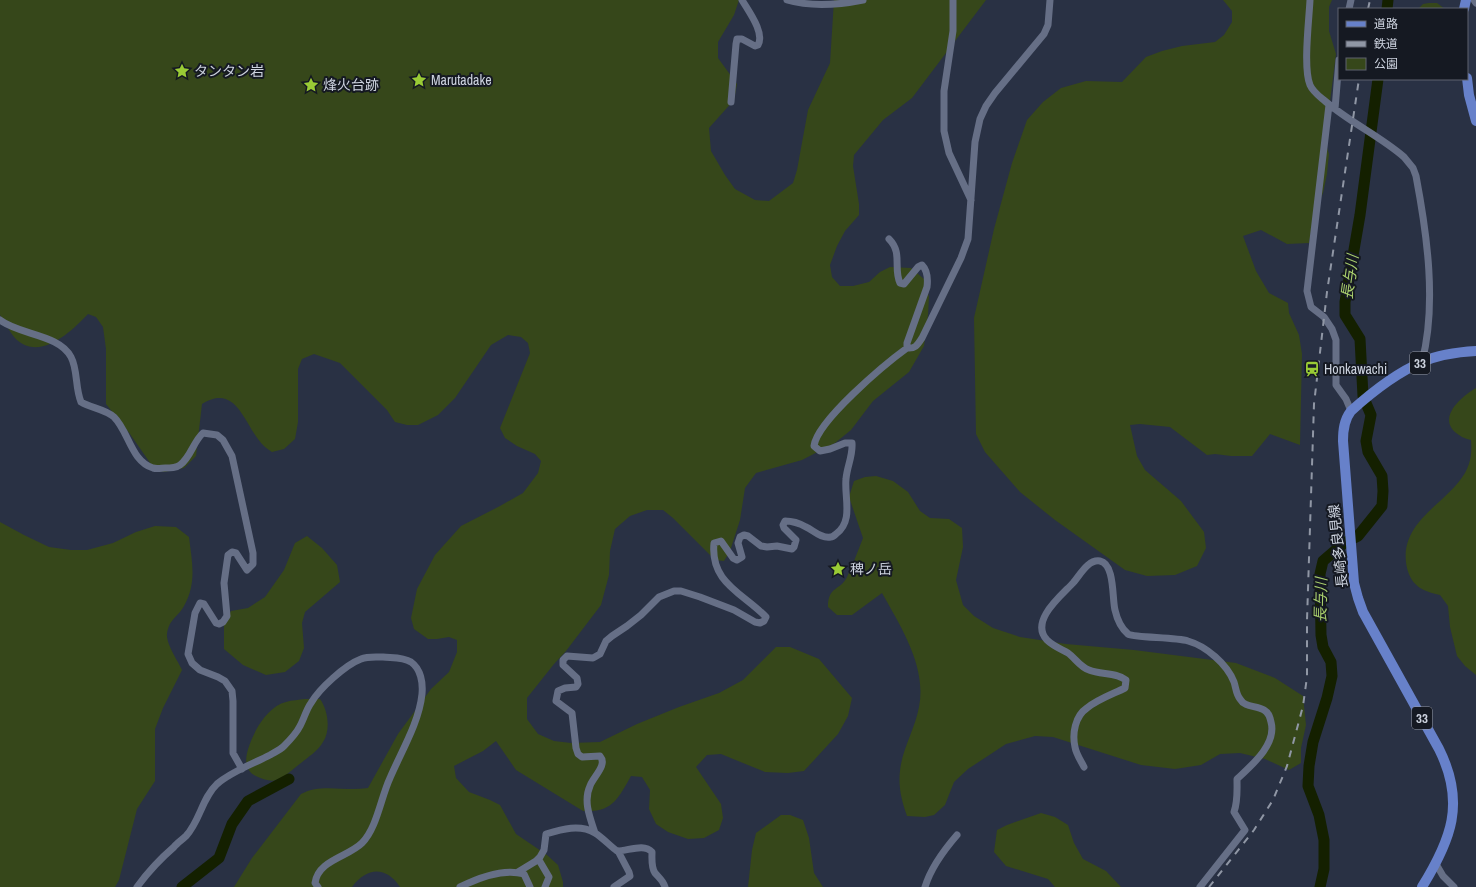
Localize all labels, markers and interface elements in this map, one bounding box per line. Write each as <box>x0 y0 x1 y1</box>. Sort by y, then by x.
legend <box>1338 8 1468 80</box>
text: 道路 <box>1374 16 1398 32</box>
text: 鉄道 <box>1374 36 1398 52</box>
text: 公園 <box>1374 56 1398 72</box>
place icon: タンタン岩 <box>173 62 191 80</box>
place label: タンタン岩 <box>194 62 264 80</box>
place icon: Marutadake <box>410 71 428 89</box>
place label: Marutadake <box>431 71 492 89</box>
place icon: 烽火台跡 <box>302 76 320 94</box>
place label: 烽火台跡 <box>323 76 379 94</box>
water label: 長与川 <box>1336 251 1363 301</box>
road number: 33 <box>1410 352 1430 374</box>
station icon: Honkawachi <box>1303 360 1321 378</box>
place label: Honkawachi <box>1324 360 1387 378</box>
street label: 長崎多良見線 <box>1325 503 1351 589</box>
place icon: 稗ノ岳 <box>829 560 847 578</box>
place label: 稗ノ岳 <box>850 560 892 578</box>
water label: 長与川 <box>1310 575 1331 623</box>
road number: 33 <box>1412 707 1432 729</box>

